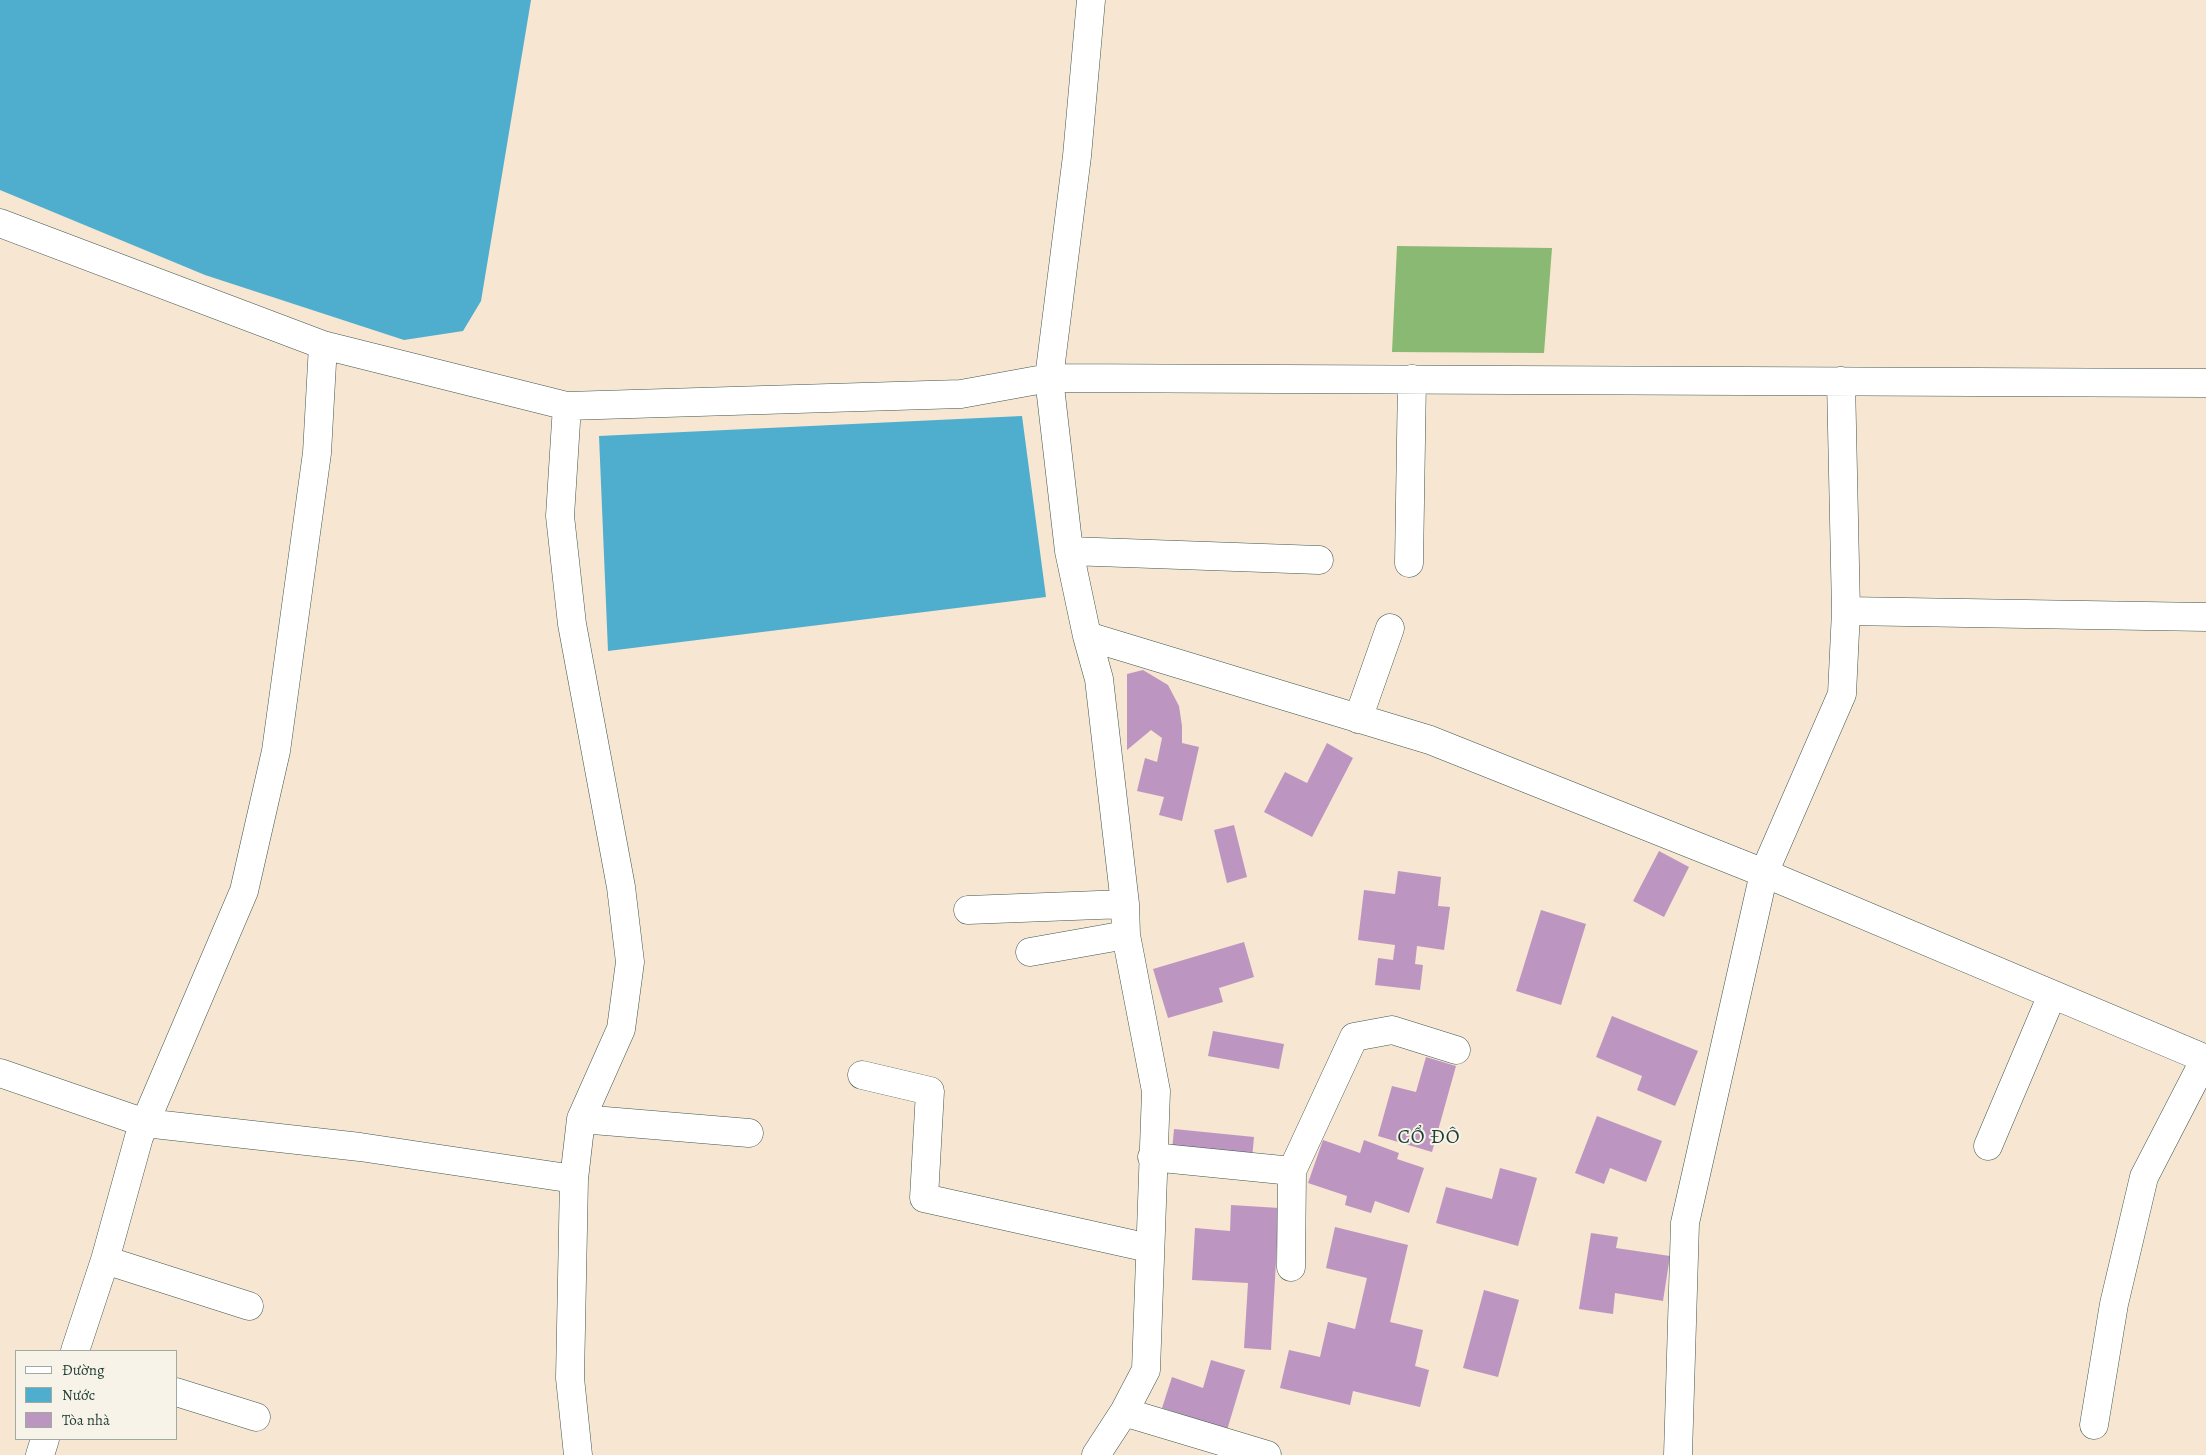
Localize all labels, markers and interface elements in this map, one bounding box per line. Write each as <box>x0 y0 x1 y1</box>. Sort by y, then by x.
district label: CỔ ĐÔ <box>1397 1126 1461 1150</box>
legend <box>15 1350 178 1440</box>
text: Đường <box>62 1360 104 1380</box>
text: Nước <box>62 1385 95 1405</box>
text: Tòa nhà <box>62 1410 110 1430</box>

